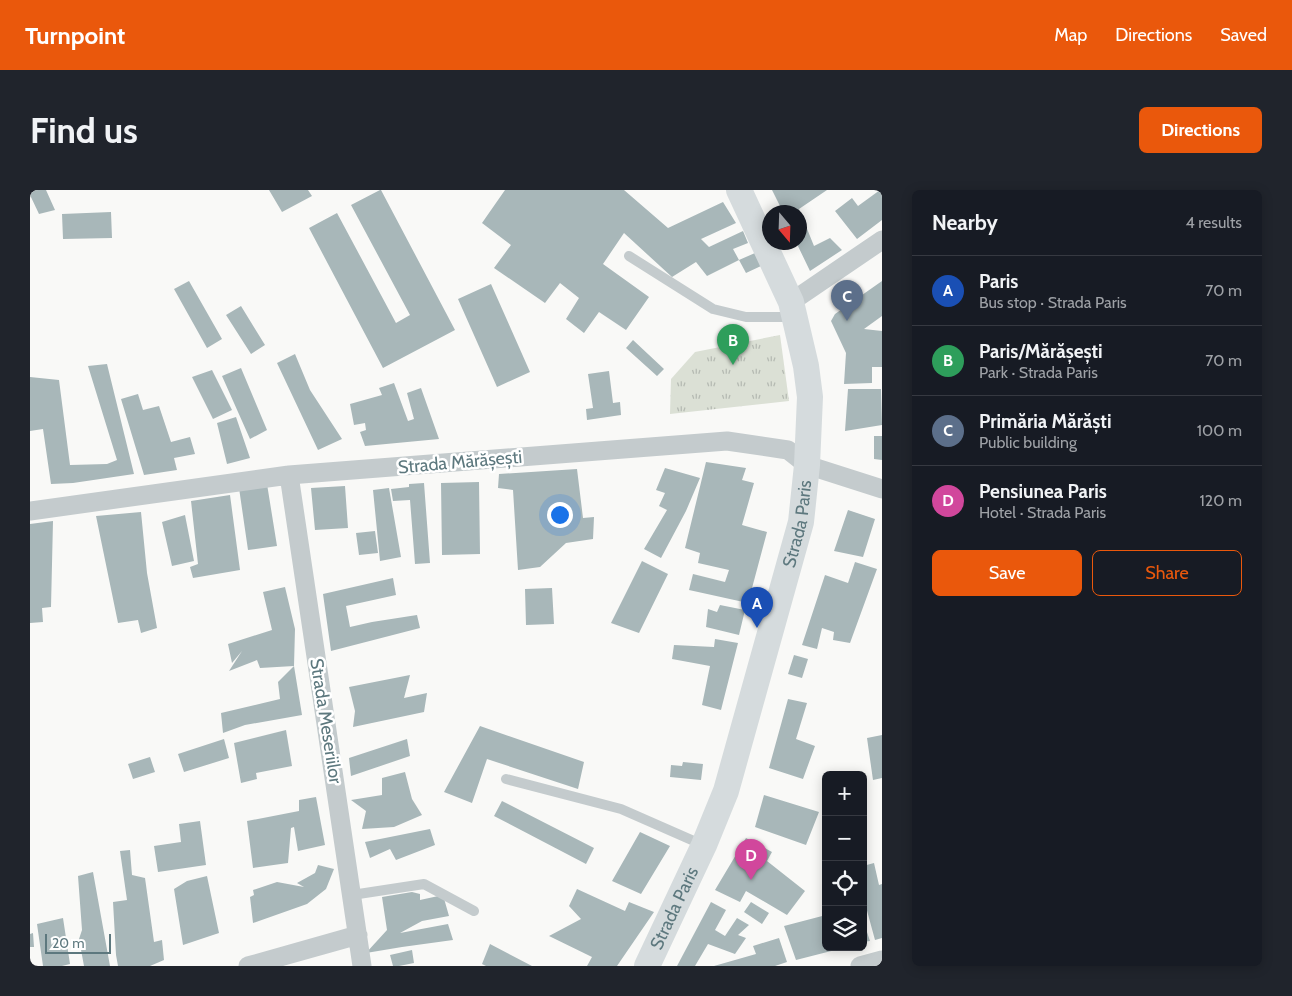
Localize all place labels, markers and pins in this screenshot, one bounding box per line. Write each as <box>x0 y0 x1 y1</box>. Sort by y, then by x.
pin: C <box>831 280 863 321</box>
pin: B <box>717 324 749 365</box>
pin: A <box>741 587 773 628</box>
pin: D <box>735 839 767 880</box>

